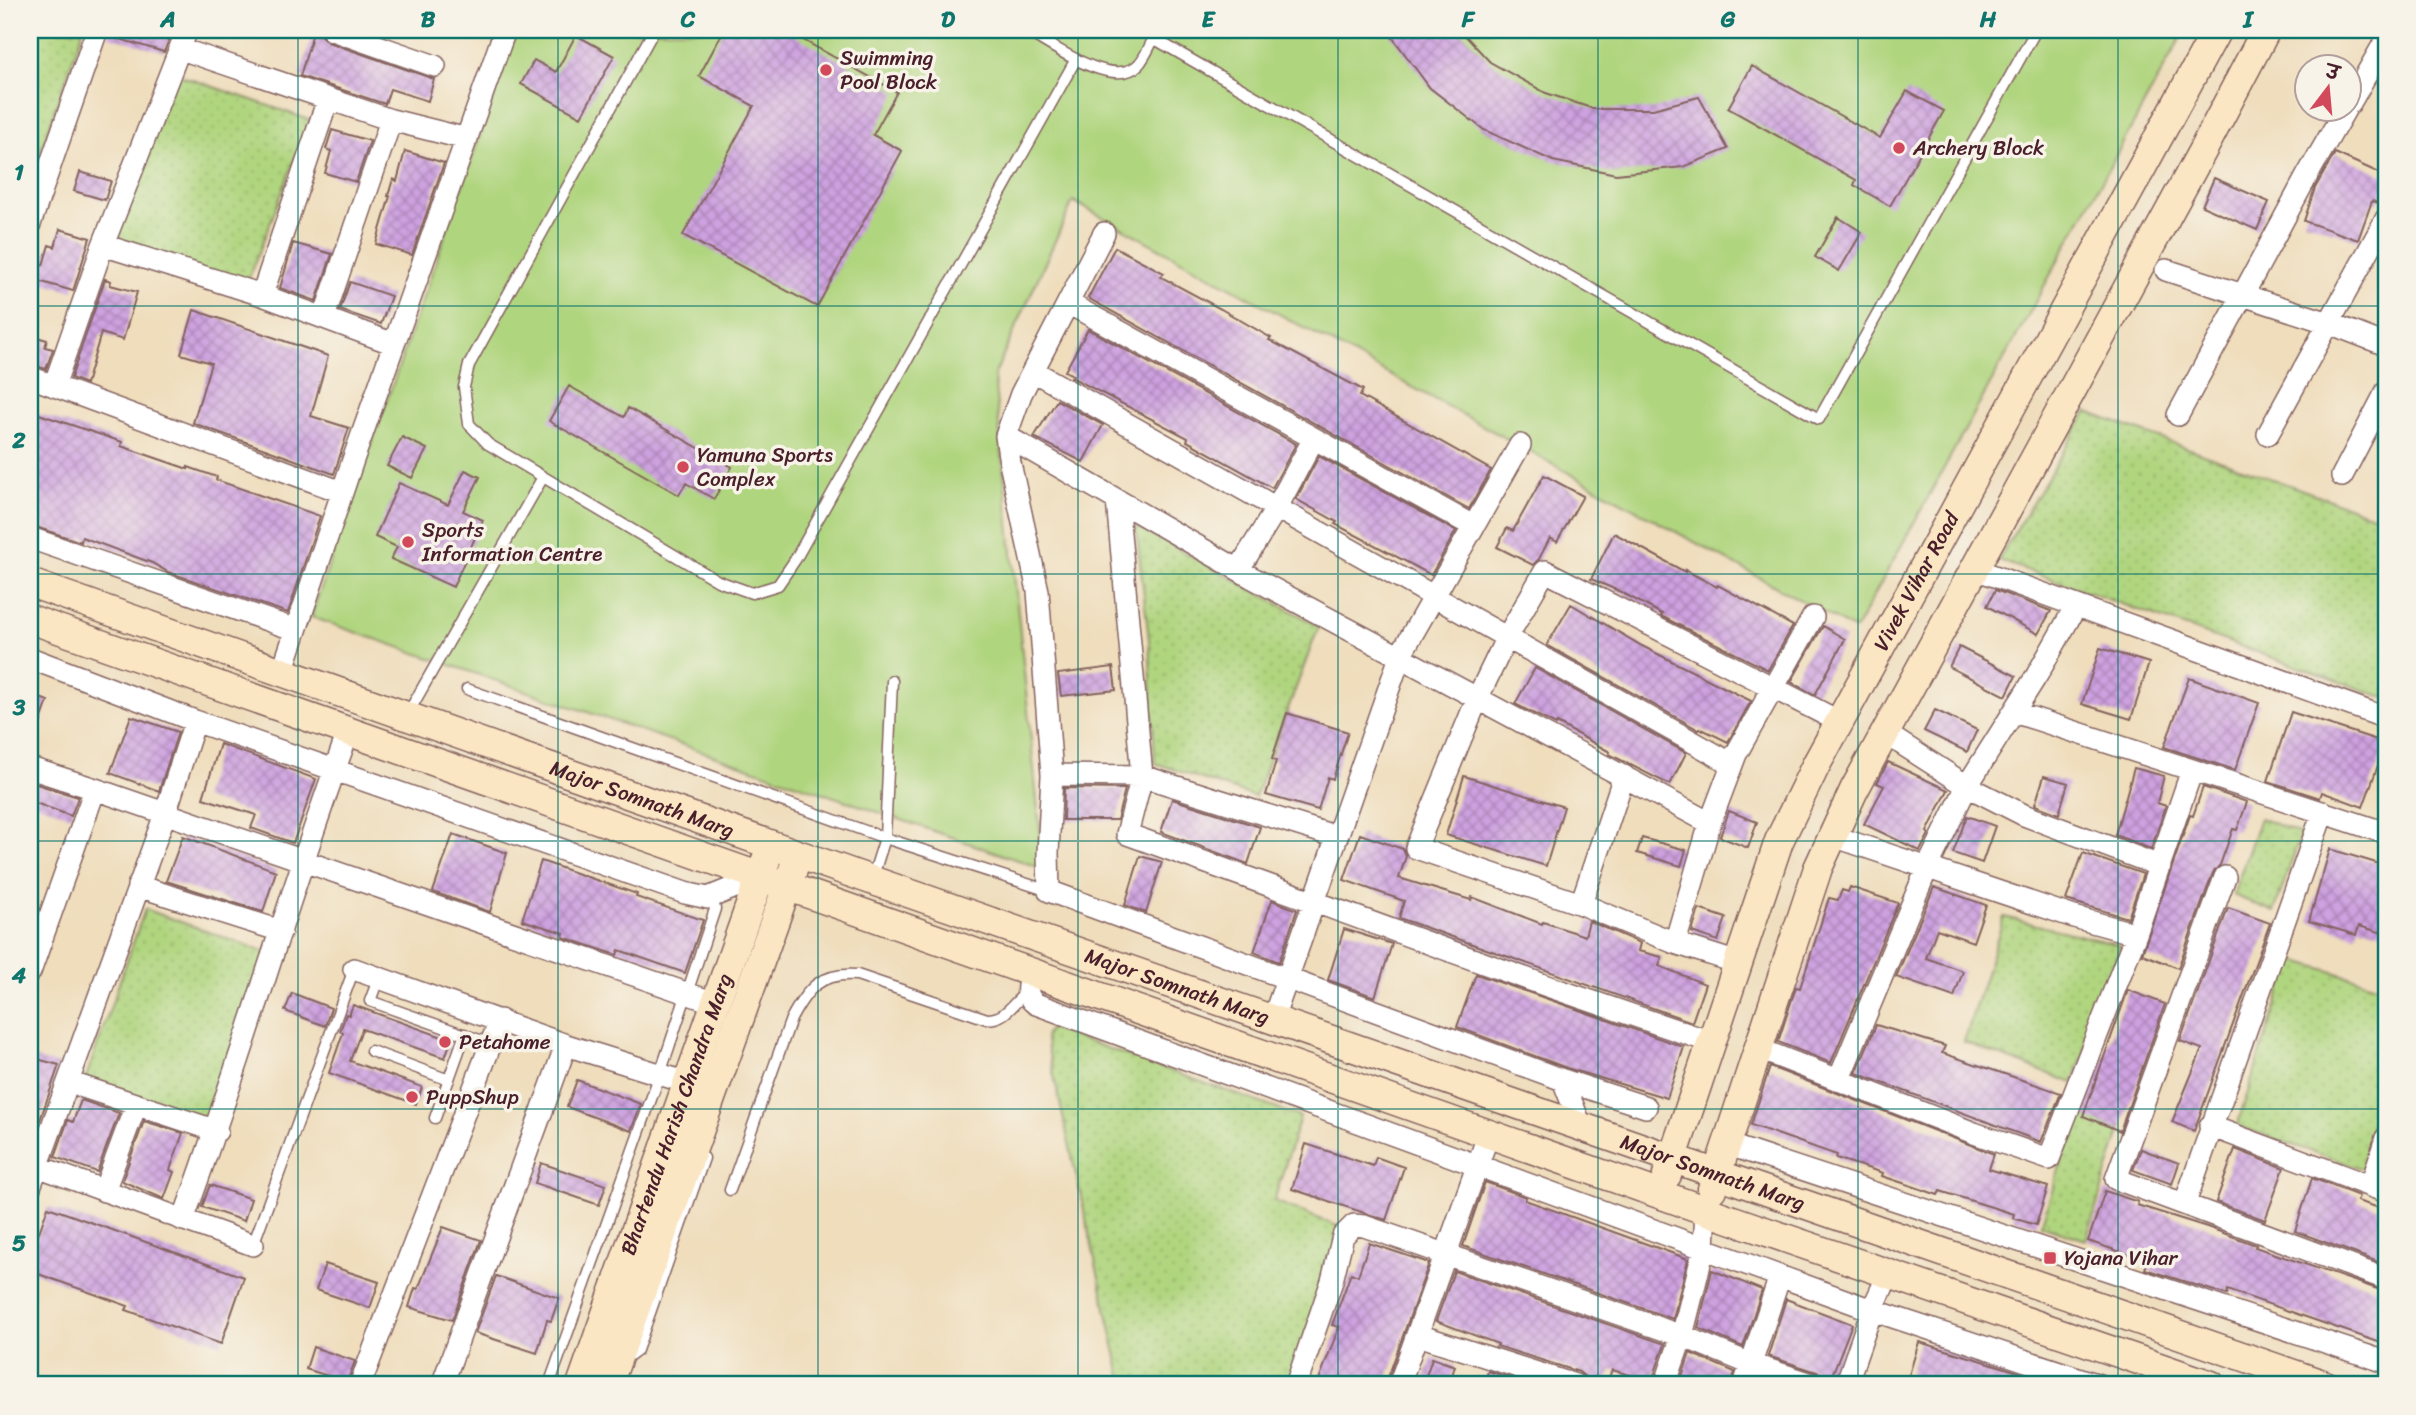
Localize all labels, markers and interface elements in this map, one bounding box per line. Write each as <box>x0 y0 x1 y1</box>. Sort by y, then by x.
text: A <box>159 0 176 40</box>
text: B <box>421 0 436 40</box>
text: C <box>680 0 696 40</box>
text: D <box>941 0 956 40</box>
text: E <box>1202 0 1217 40</box>
text: F <box>1461 0 1476 40</box>
text: G <box>1720 0 1736 40</box>
text: H <box>1979 0 1997 40</box>
text: I <box>2242 0 2254 40</box>
place label: Swimming Pool Block <box>840 39 938 101</box>
north arrow <box>2294 52 2364 122</box>
text: उ <box>2320 54 2345 90</box>
marker: Swimming Pool Block <box>818 62 834 78</box>
place label: Archery Block <box>1912 129 2044 167</box>
marker: Archery Block <box>1891 140 1907 156</box>
text: 1 <box>14 152 24 193</box>
text: 2 <box>11 420 26 461</box>
place label: Yamuna Sports Complex <box>697 436 833 498</box>
marker: Yamuna Sports Complex <box>675 459 691 475</box>
street label: Vivek Vihar Road <box>1863 503 1971 658</box>
place label: Sports Information Centre <box>421 511 602 573</box>
marker: Sports Information Centre <box>400 534 416 550</box>
text: 3 <box>12 687 26 728</box>
street label: Major Somnath Marg <box>544 749 740 849</box>
street label: Major Somnath Marg <box>1080 937 1275 1036</box>
text: 4 <box>11 955 27 996</box>
street label: Bhartendu Harish Chandra Marg <box>609 968 744 1260</box>
place label: Petahome <box>459 1023 551 1061</box>
marker: Petahome <box>437 1034 453 1050</box>
place label: PuppShup <box>426 1078 519 1116</box>
marker: PuppShup <box>404 1089 420 1105</box>
street label: Major Somnath Marg <box>1615 1123 1811 1222</box>
text: 5 <box>12 1223 26 1264</box>
place label: Yojana Vihar <box>2064 1239 2179 1277</box>
marker: Yojana Vihar <box>2042 1250 2058 1266</box>

